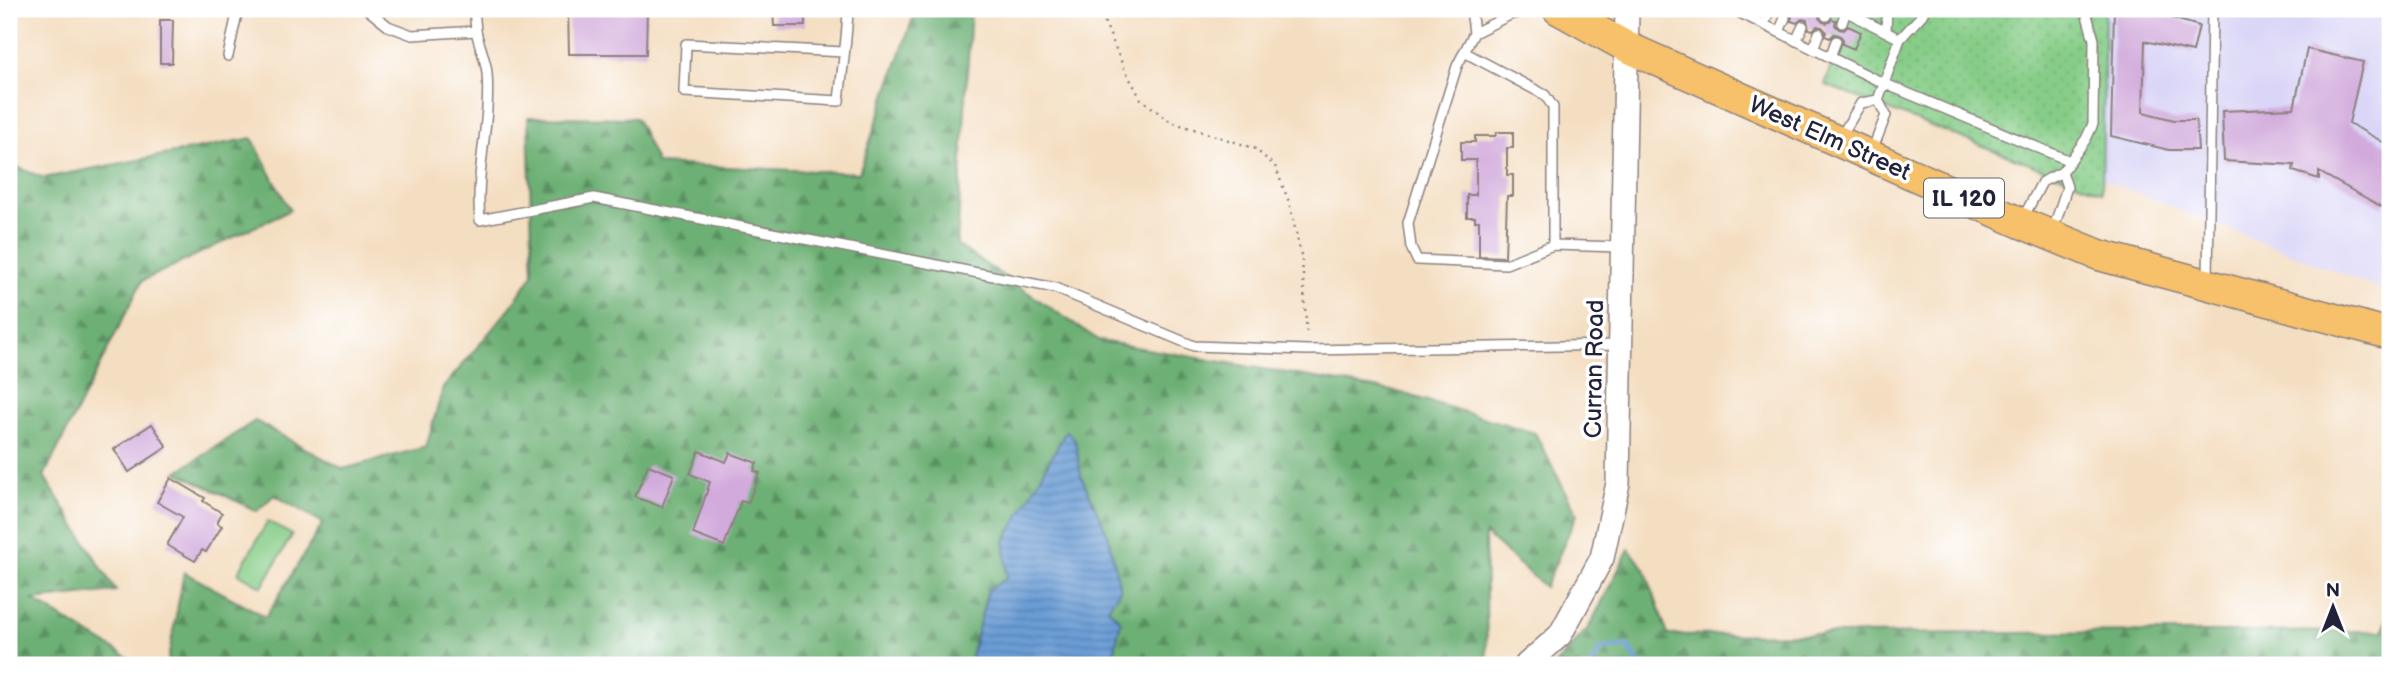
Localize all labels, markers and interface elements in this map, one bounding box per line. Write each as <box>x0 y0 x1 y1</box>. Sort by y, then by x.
street label: West Elm Street <box>1745 90 1915 187</box>
road number: IL 120 <box>1924 178 2004 218</box>
street label: Curran Road <box>1579 299 1610 439</box>
north arrow <box>2298 572 2368 642</box>
text: N <box>2326 580 2340 603</box>

